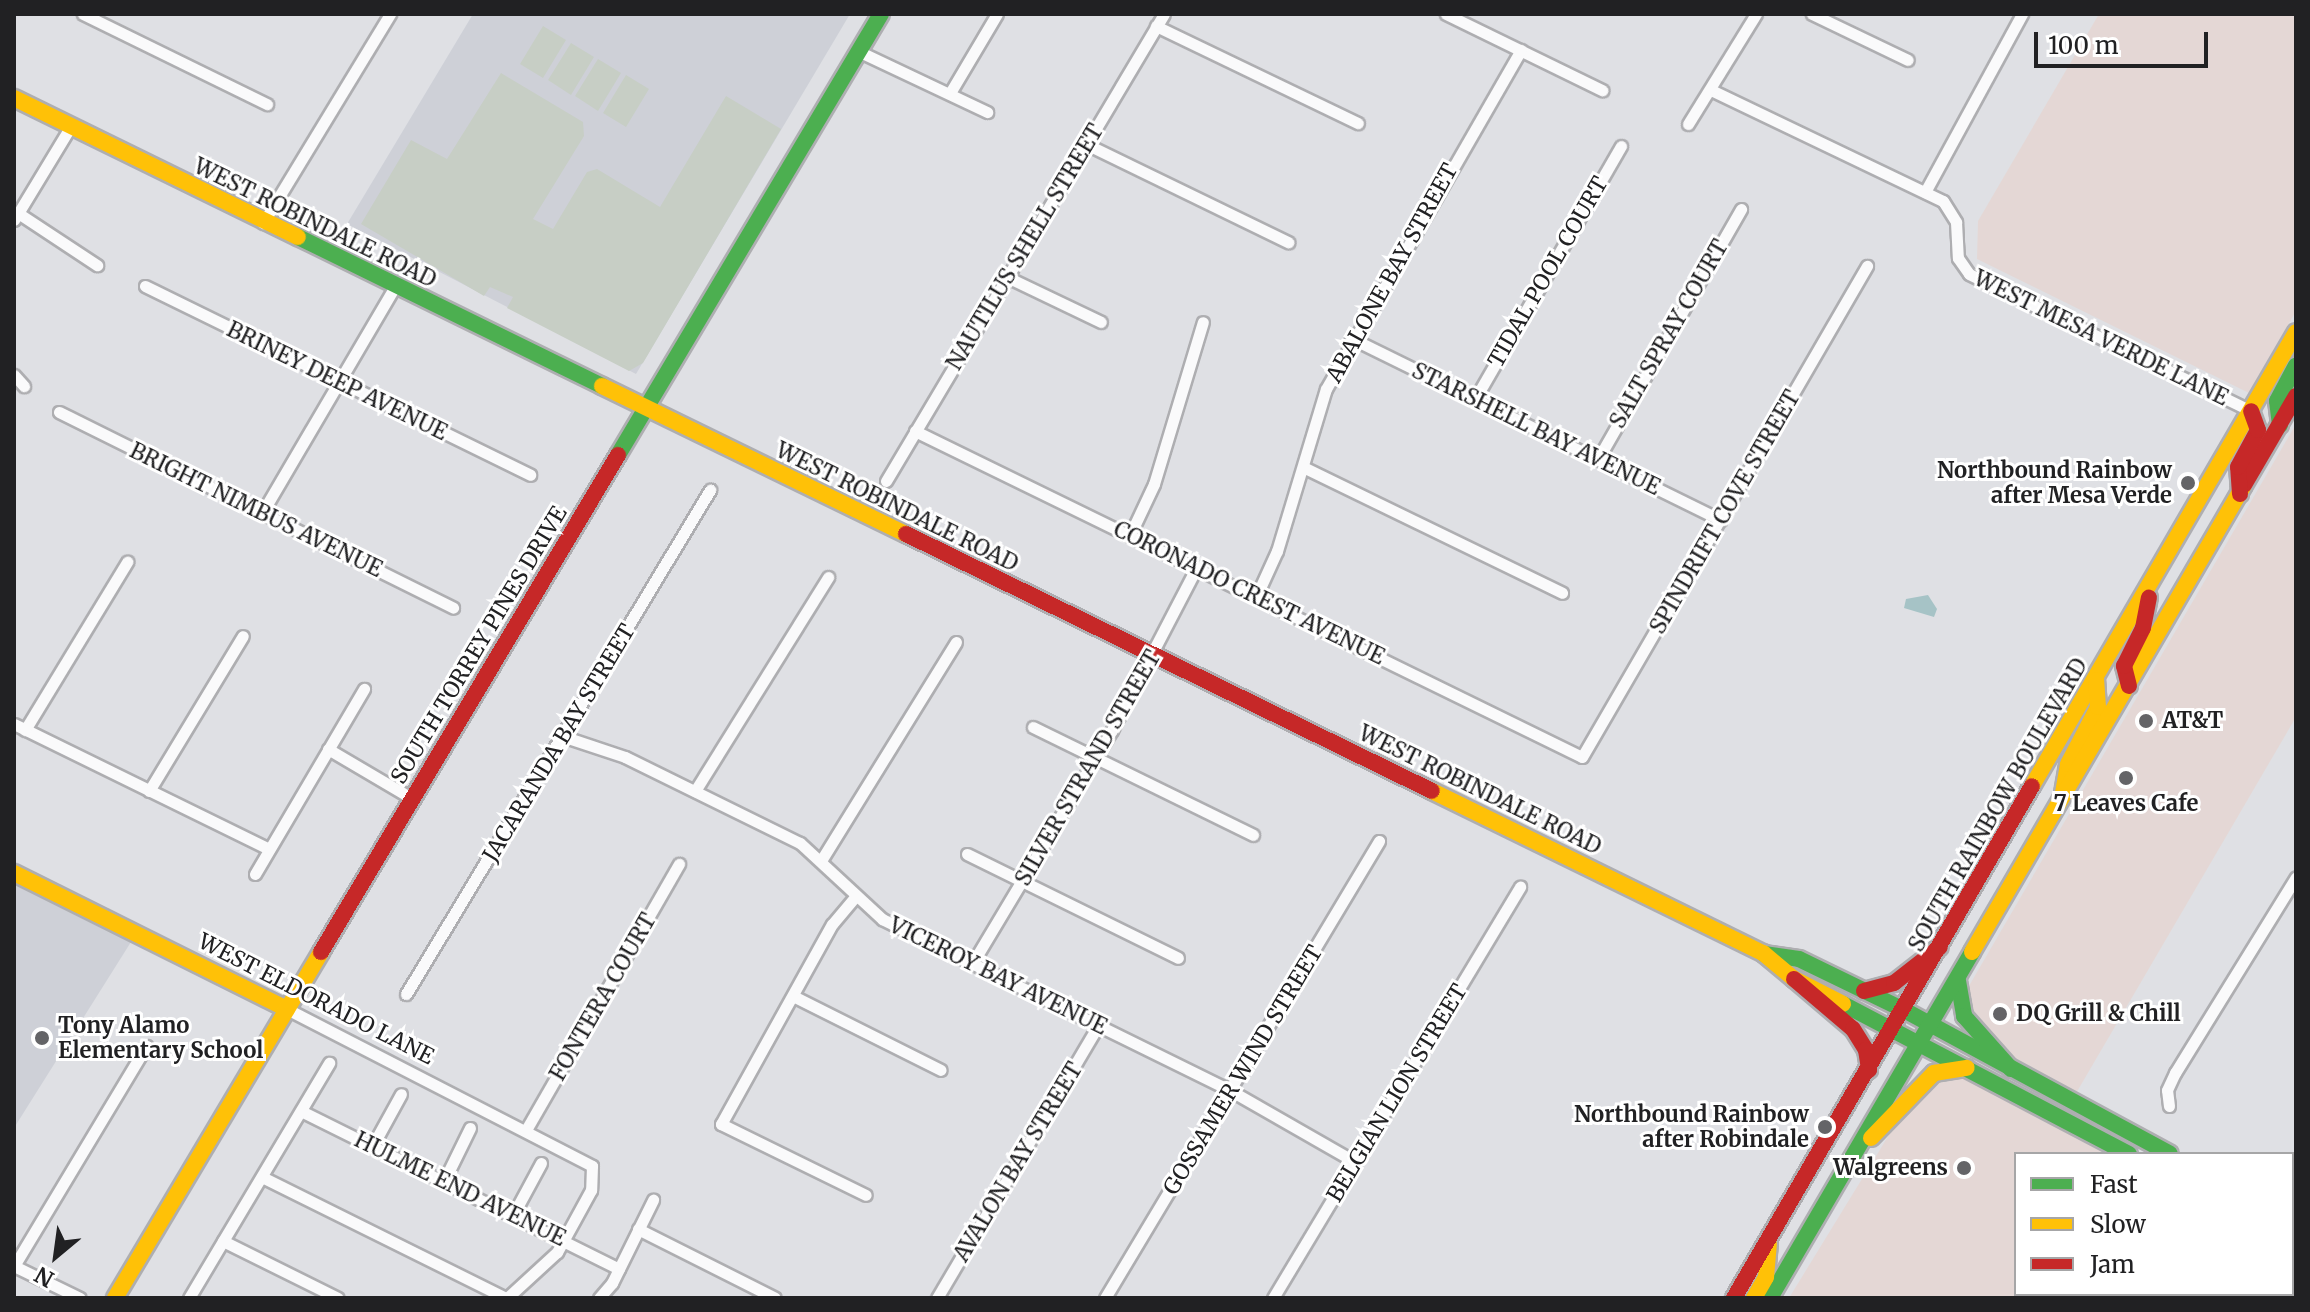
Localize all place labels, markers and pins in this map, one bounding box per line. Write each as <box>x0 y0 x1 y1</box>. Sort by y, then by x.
place label: Northbound Rainbow after Mesa Verde <box>1937 457 2172 508</box>
marker: Northbound Rainbow after Mesa Verde <box>2179 474 2197 492</box>
place label: AT&T <box>2162 708 2223 734</box>
marker: AT&T <box>2137 712 2155 730</box>
marker: 7 Leaves Cafe <box>2117 769 2135 787</box>
place label: 7 Leaves Cafe <box>2054 791 2198 817</box>
place label: DQ Grill & Chill <box>2016 1001 2181 1027</box>
marker: DQ Grill & Chill <box>1991 1005 2009 1023</box>
place label: Tony Alamo Elementary School <box>58 1012 263 1064</box>
marker: Tony Alamo Elementary School <box>33 1029 51 1047</box>
place label: Northbound Rainbow after Robindale <box>1574 1101 1809 1152</box>
marker: Northbound Rainbow after Robindale <box>1816 1118 1834 1136</box>
place label: Walgreens <box>1833 1155 1948 1181</box>
marker: Walgreens <box>1955 1159 1973 1177</box>

